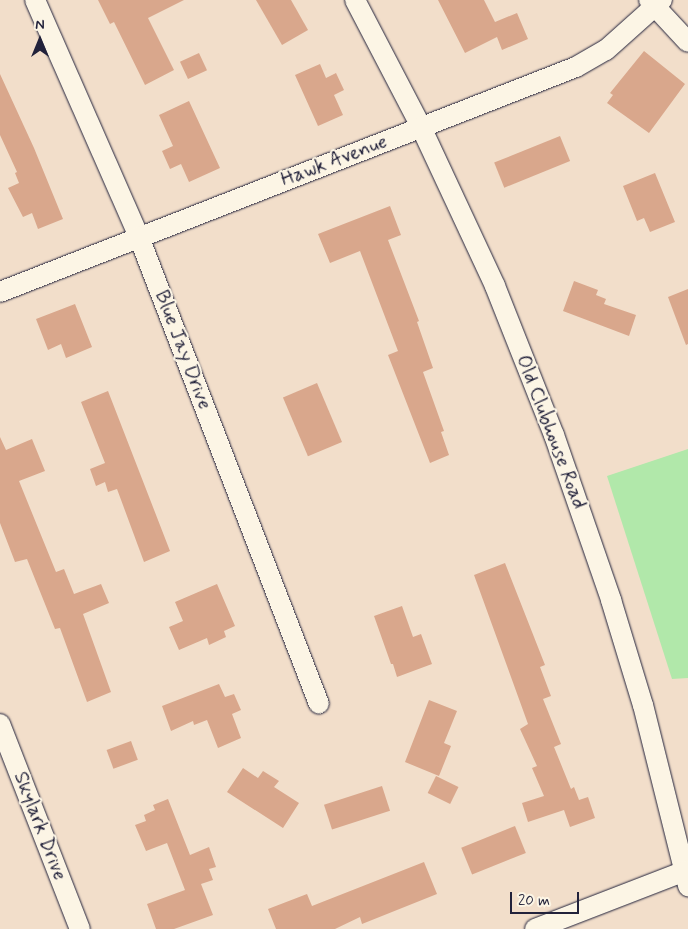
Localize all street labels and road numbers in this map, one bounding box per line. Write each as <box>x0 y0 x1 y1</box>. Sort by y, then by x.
street label: Hawk Avenue <box>276 129 392 193</box>
street label: Blue Jay Drive <box>150 289 216 411</box>
street label: Old Clubhouse Road <box>511 351 591 513</box>
street label: Skylark Drive <box>8 768 72 884</box>

